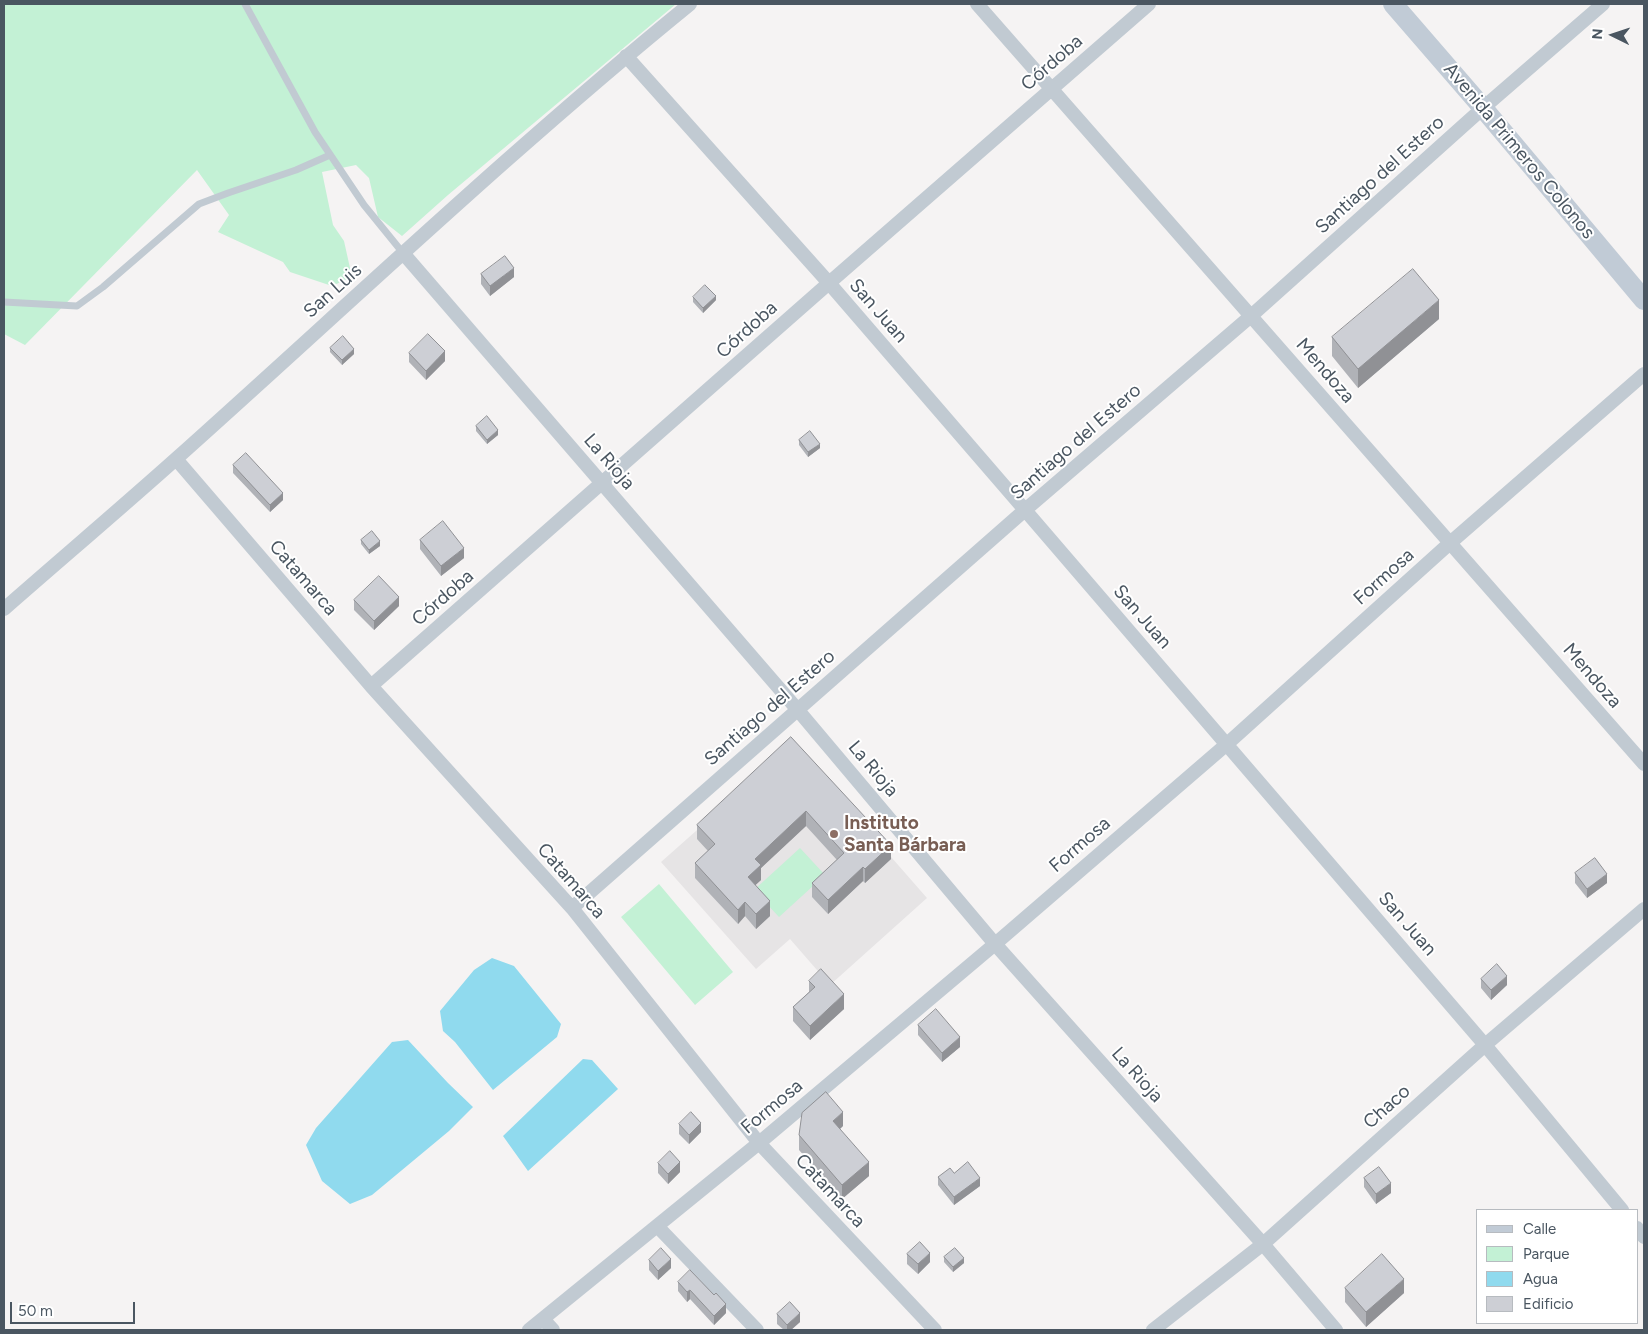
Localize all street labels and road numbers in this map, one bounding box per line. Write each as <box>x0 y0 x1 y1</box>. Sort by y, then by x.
street label: Córdoba <box>1017 30 1087 96</box>
street label: Avenida Primeros Colonos <box>1439 58 1599 244</box>
street label: Santiago del Estero <box>1311 111 1449 239</box>
street label: San Luis <box>299 259 367 323</box>
street label: San Juan <box>844 274 912 348</box>
street label: Córdoba <box>712 297 782 363</box>
street label: Mendoza <box>1291 334 1359 408</box>
street label: Santiago del Estero <box>1006 379 1146 505</box>
street label: La Rioja <box>579 429 639 495</box>
street label: Catamarca <box>264 536 342 620</box>
street label: Formosa <box>1349 544 1419 610</box>
street label: Córdoba <box>408 565 478 631</box>
street label: San Juan <box>1108 580 1176 654</box>
street label: Mendoza <box>1558 639 1626 713</box>
street label: Santiago del Estero <box>700 645 840 771</box>
street label: La Rioja <box>843 736 903 802</box>
street label: Formosa <box>1045 812 1115 878</box>
street label: Catamarca <box>532 839 610 923</box>
street label: San Juan <box>1373 887 1441 961</box>
street label: La Rioja <box>1106 1043 1168 1107</box>
street label: Formosa <box>737 1075 807 1139</box>
street label: Chaco <box>1359 1080 1415 1134</box>
street label: Catamarca <box>790 1149 870 1233</box>

